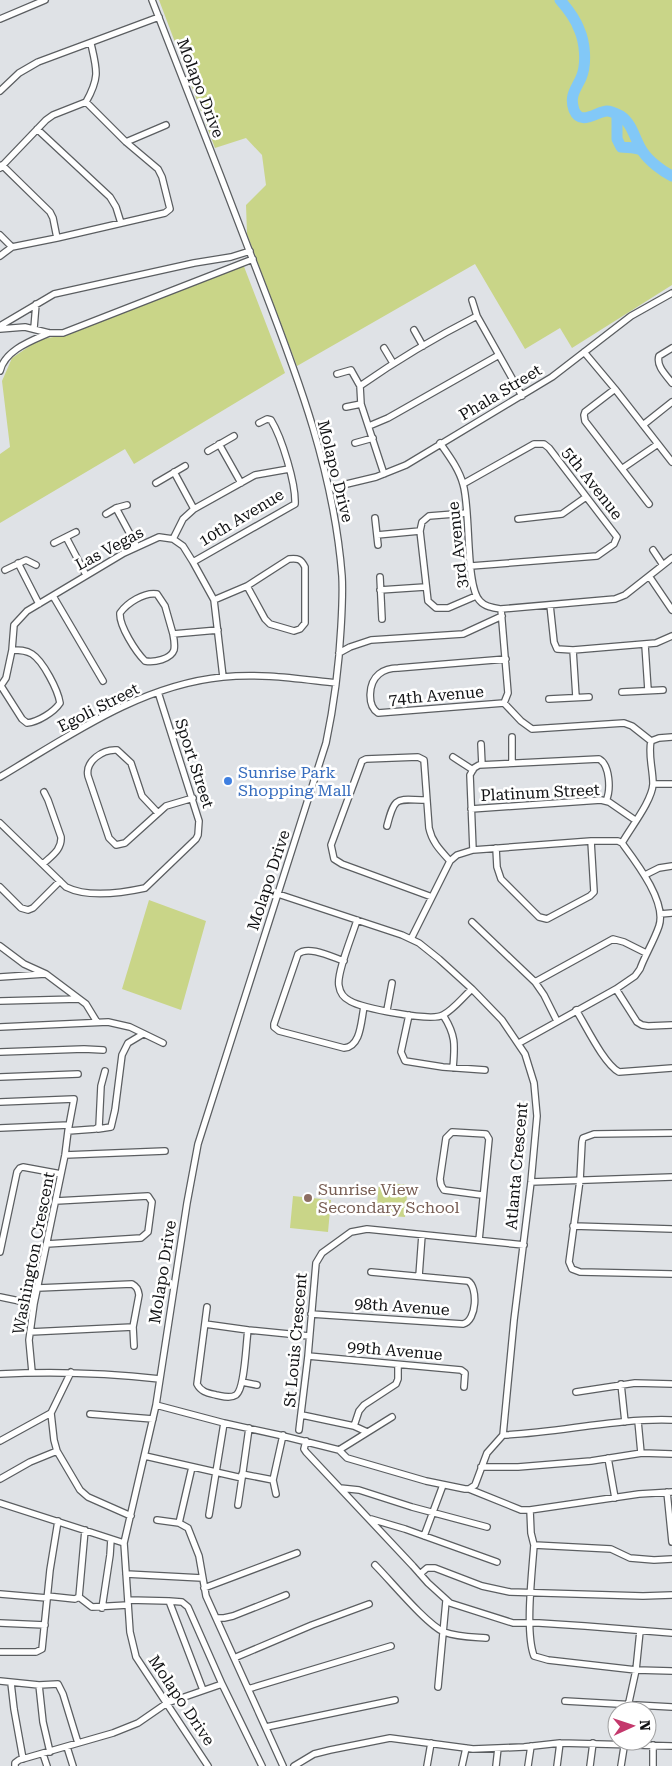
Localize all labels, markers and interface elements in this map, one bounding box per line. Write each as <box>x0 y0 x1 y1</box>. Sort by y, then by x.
street label: Molapo Drive <box>173 36 228 141</box>
street label: Phala Street <box>456 360 545 424</box>
street label: Molapo Drive <box>314 418 357 524</box>
street label: 5th Avenue <box>558 443 627 523</box>
street label: 10th Avenue <box>195 485 287 550</box>
street label: 3rd Avenue <box>443 500 471 589</box>
street label: Las Vegas <box>72 522 147 574</box>
street label: Egoli Street <box>54 679 142 736</box>
street label: 74th Avenue <box>388 682 485 709</box>
street label: Sport Street <box>171 716 218 810</box>
place label: Sunrise Park Shopping Mall <box>238 763 351 800</box>
marker: Sunrise Park Shopping Mall <box>222 775 234 787</box>
street label: Platinum Street <box>480 780 600 805</box>
street label: Molapo Drive <box>243 827 294 933</box>
street label: Atlanta Crescent <box>501 1102 532 1231</box>
street label: Washington Crescent <box>8 1170 59 1336</box>
place label: Sunrise View Secondary School <box>318 1180 460 1217</box>
marker: Sunrise View Secondary School <box>302 1192 314 1204</box>
street label: Molapo Drive <box>145 1219 180 1325</box>
street label: St Louis Crescent <box>280 1272 311 1408</box>
street label: 98th Avenue <box>354 1294 451 1319</box>
street label: 99th Avenue <box>346 1337 444 1364</box>
street label: Molapo Drive <box>144 1652 219 1749</box>
north arrow <box>607 1701 657 1751</box>
text: N <box>637 1720 653 1731</box>

